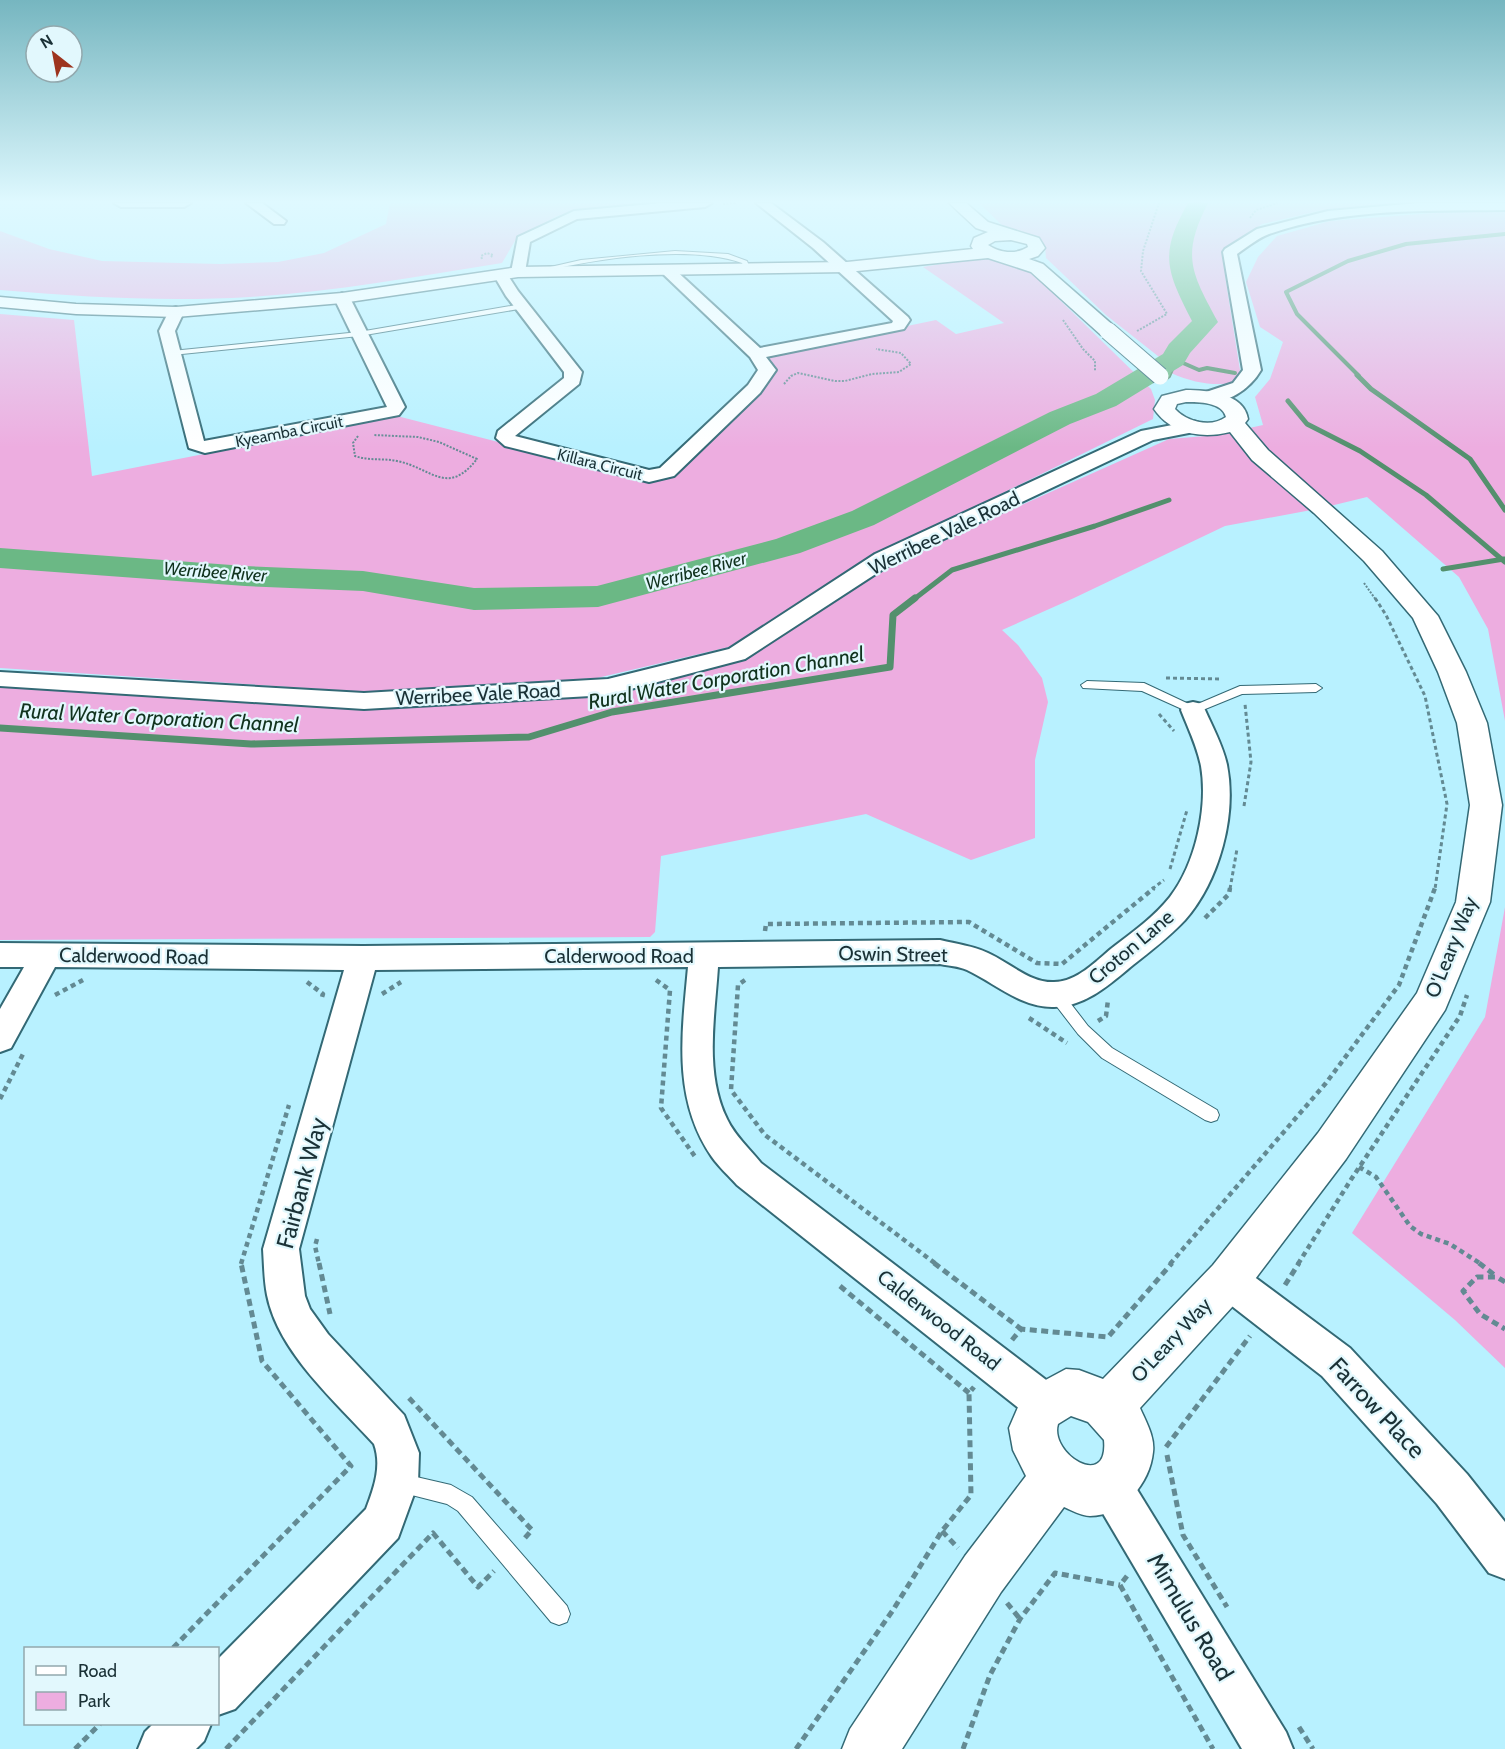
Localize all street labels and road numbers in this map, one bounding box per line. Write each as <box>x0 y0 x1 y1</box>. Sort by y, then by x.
street label: Kyeamba Circuit <box>234 412 345 451</box>
street label: Killara Circuit <box>555 445 645 484</box>
street label: Werribee Vale Road <box>865 486 1023 580</box>
street label: Werribee Vale Road <box>395 678 561 710</box>
street label: O'Leary Way <box>1420 893 1482 1001</box>
street label: Croton Lane <box>1084 905 1178 989</box>
street label: Oswin Street <box>838 941 948 967</box>
street label: Calderwood Road <box>59 943 209 969</box>
street label: Calderwood Road <box>544 944 694 968</box>
street label: Fairbank Way <box>270 1114 333 1252</box>
street label: Calderwood Road <box>873 1264 1005 1376</box>
street label: O'Leary Way <box>1126 1293 1216 1387</box>
street label: Farrow Place <box>1323 1351 1431 1464</box>
street label: Mimulus Road <box>1141 1548 1240 1686</box>

